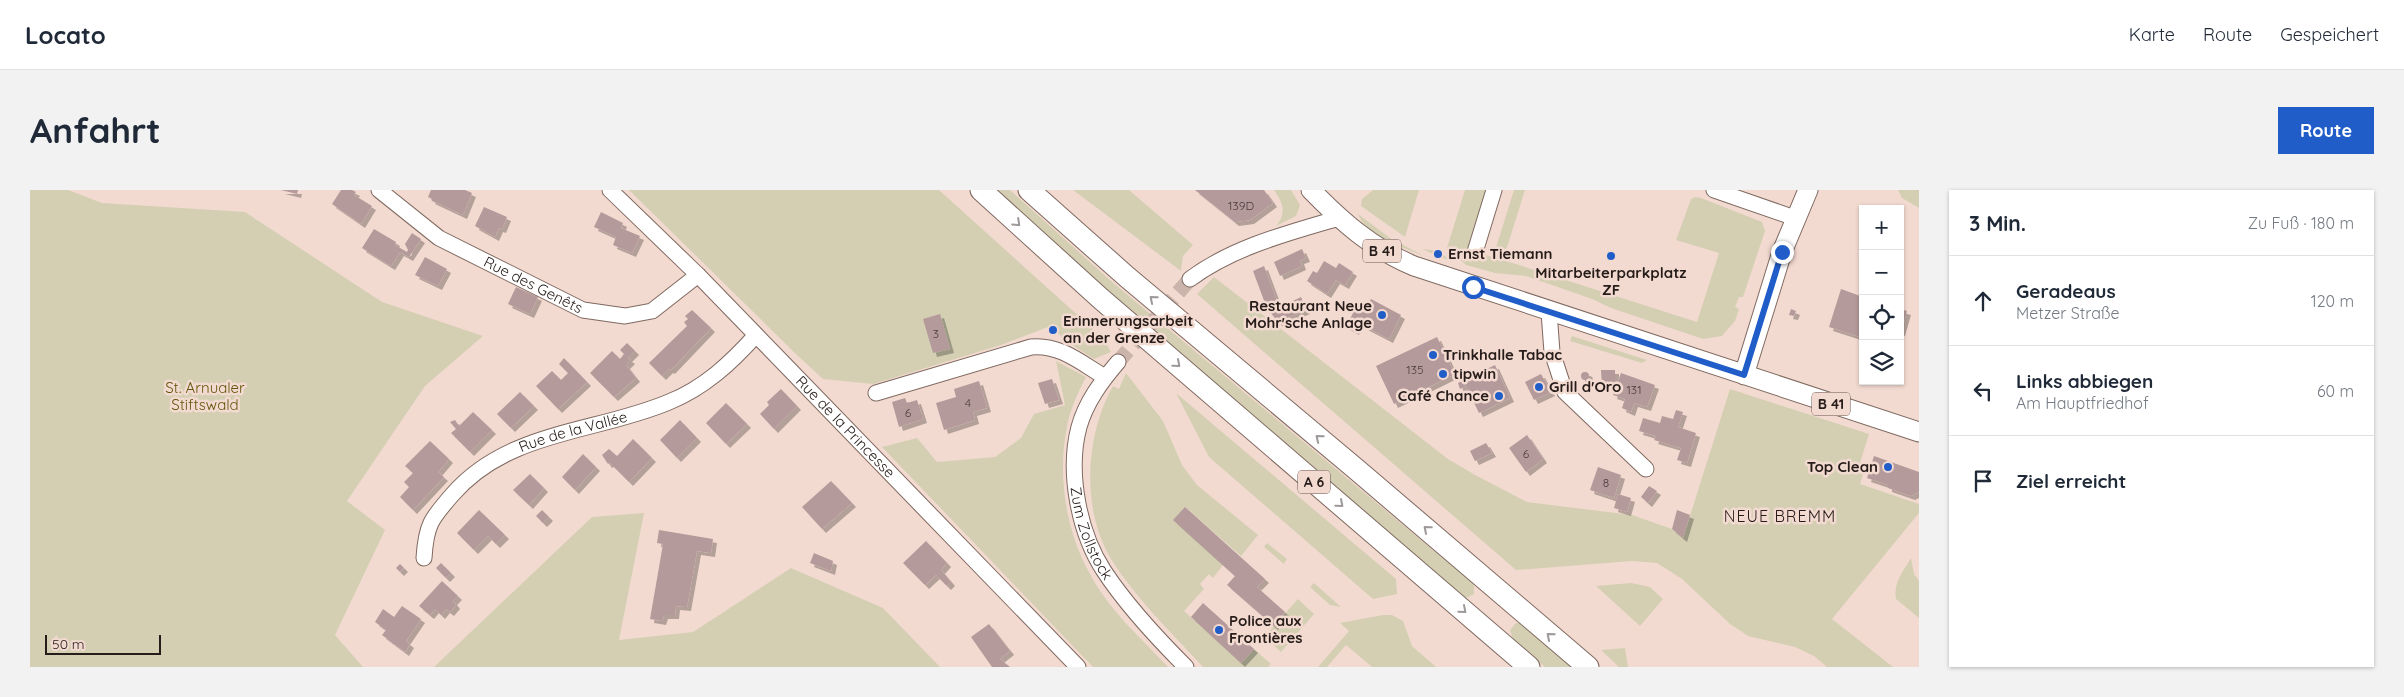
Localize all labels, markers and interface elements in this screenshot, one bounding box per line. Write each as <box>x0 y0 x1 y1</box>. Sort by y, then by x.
text: Locato <box>25 20 106 50</box>
text: Karte <box>2129 23 2175 46</box>
text: Route <box>2203 23 2252 46</box>
text: Gespeichert <box>2280 23 2379 46</box>
button: Route <box>2278 107 2374 154</box>
text: Anfahrt <box>30 108 161 152</box>
house number: 139D <box>1228 198 1254 213</box>
map controls <box>1859 205 1904 385</box>
button: + <box>1859 205 1904 250</box>
text: 3 Min. <box>1969 210 2026 236</box>
text: Zu Fuß · 180 m <box>2248 213 2354 233</box>
one-way arrow <box>1011 217 1020 226</box>
road number: B 41 <box>1363 239 1401 262</box>
route end <box>1771 241 1794 264</box>
place label: Ernst Tiemann <box>1448 244 1553 263</box>
marker: Ernst Tiemann <box>1432 248 1444 260</box>
marker: Mitarbeiterparkplatz ZF <box>1605 250 1617 262</box>
button: − <box>1859 250 1904 295</box>
street label: Rue des Genêts <box>481 252 586 317</box>
place label: Mitarbeiterparkplatz ZF <box>1535 263 1687 299</box>
route start <box>1462 276 1485 299</box>
text: Geradeaus <box>2016 279 2116 303</box>
icon: ahead <box>1969 287 1997 315</box>
text: 120 m <box>2311 291 2354 311</box>
button: locate <box>1859 295 1904 340</box>
one-way arrow <box>1149 296 1158 305</box>
place label: Restaurant Neue Mohr'sche Anlage <box>1245 296 1372 332</box>
text: Metzer Straße <box>2016 303 2120 323</box>
marker: Restaurant Neue Mohr'sche Anlage <box>1376 309 1388 321</box>
place label: Erinnerungsarbeit an der Grenze <box>1063 311 1193 347</box>
marker: Erinnerungsarbeit an der Grenze <box>1047 324 1059 336</box>
house number: 3 <box>933 326 939 341</box>
button: layers <box>1859 340 1904 385</box>
place label: Trinkhalle Tabac <box>1443 345 1562 364</box>
marker: Trinkhalle Tabac <box>1427 349 1439 361</box>
one-way arrow <box>1171 358 1180 367</box>
house number: 135 <box>1406 362 1424 377</box>
place label: tipwin <box>1453 364 1496 383</box>
marker: tipwin <box>1437 368 1449 380</box>
text: Links abbiegen <box>2016 369 2153 393</box>
street label: Rue de la Princesse <box>792 372 899 482</box>
place label: Grill d'Oro <box>1549 377 1621 396</box>
icon: left <box>1969 377 1997 405</box>
park label: St. Arnualer Stiftswald <box>165 378 245 414</box>
marker: Grill d'Oro <box>1533 381 1545 393</box>
text: 60 m <box>2317 381 2354 401</box>
house number: 131 <box>1626 382 1642 397</box>
place label: Café Chance <box>1398 386 1489 405</box>
marker: Café Chance <box>1493 390 1505 402</box>
road number: B 41 <box>1812 392 1850 415</box>
text: Am Hauptfriedhof <box>2016 393 2149 413</box>
house number: 4 <box>965 395 971 410</box>
house number: 6 <box>905 405 912 420</box>
street label: Rue de la Vallée <box>516 407 629 456</box>
one-way arrow <box>1316 435 1325 443</box>
house number: 6 <box>1523 446 1530 461</box>
place label: Top Clean <box>1807 457 1878 476</box>
marker: Top Clean <box>1882 461 1894 473</box>
icon: arrive <box>1969 467 1997 495</box>
text: Ziel erreicht <box>2016 469 2126 493</box>
road number: A 6 <box>1298 470 1330 494</box>
house number: 8 <box>1603 475 1609 490</box>
street label: Zum Zollstock <box>1067 486 1117 583</box>
one-way arrow <box>1334 498 1343 507</box>
district label: NEUE BREMM <box>1724 506 1836 526</box>
one-way arrow <box>1424 526 1433 535</box>
one-way arrow <box>1457 604 1466 613</box>
place label: Police aux Frontières <box>1229 611 1303 647</box>
marker: Police aux Frontières <box>1213 624 1225 636</box>
scale bar <box>45 632 161 655</box>
one-way arrow <box>1547 633 1556 641</box>
text: 50 m <box>52 635 85 653</box>

